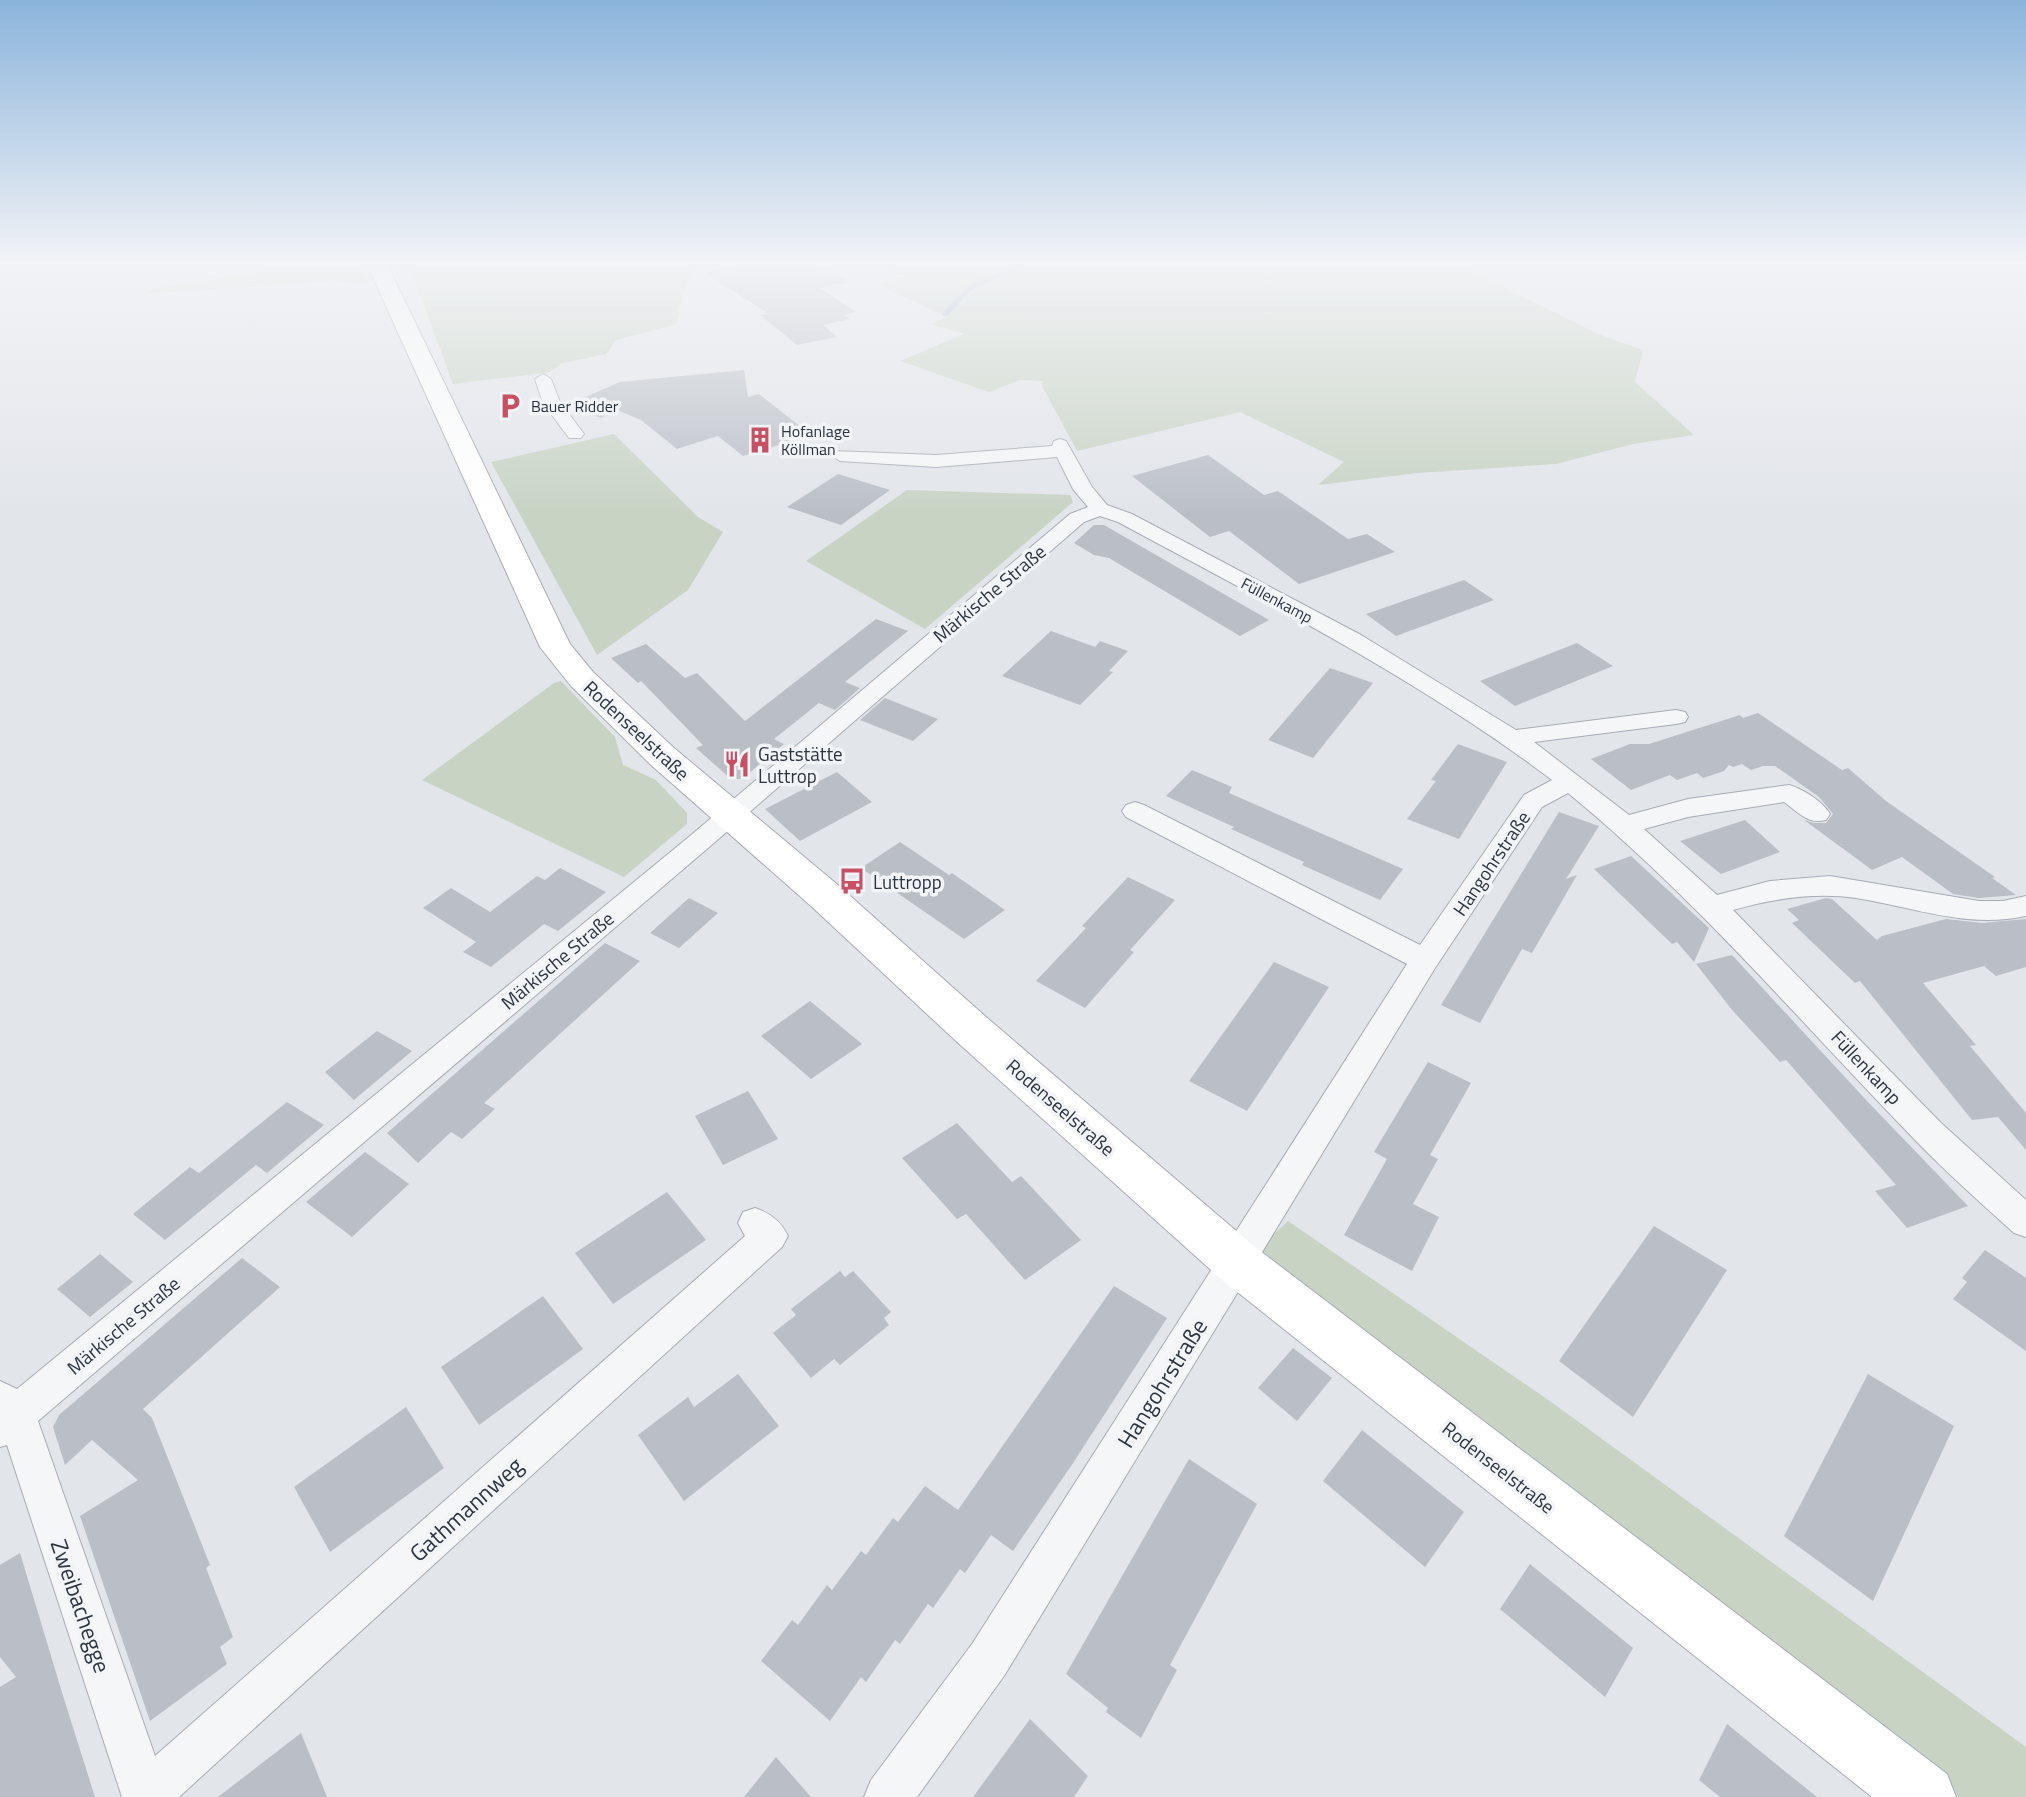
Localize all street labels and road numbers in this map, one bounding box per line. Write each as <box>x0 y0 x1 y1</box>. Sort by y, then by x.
street label: Märkische Straße <box>926 537 1052 649</box>
street label: Füllenkamp <box>1237 571 1317 629</box>
street label: Rodenseelstraße <box>577 673 697 787</box>
street label: Hangohrstraße <box>1445 805 1537 921</box>
street label: Märkische Straße <box>494 904 620 1016</box>
street label: Füllenkamp <box>1825 1023 1909 1111</box>
street label: Rodenseelstraße <box>1000 1051 1122 1163</box>
street label: Märkische Straße <box>60 1269 186 1381</box>
street label: Hangohrstraße <box>1108 1312 1216 1454</box>
street label: Rodenseelstraße <box>1437 1414 1561 1520</box>
street label: Gathmannweg <box>401 1448 531 1570</box>
street label: Zweibachegge <box>42 1535 120 1677</box>

